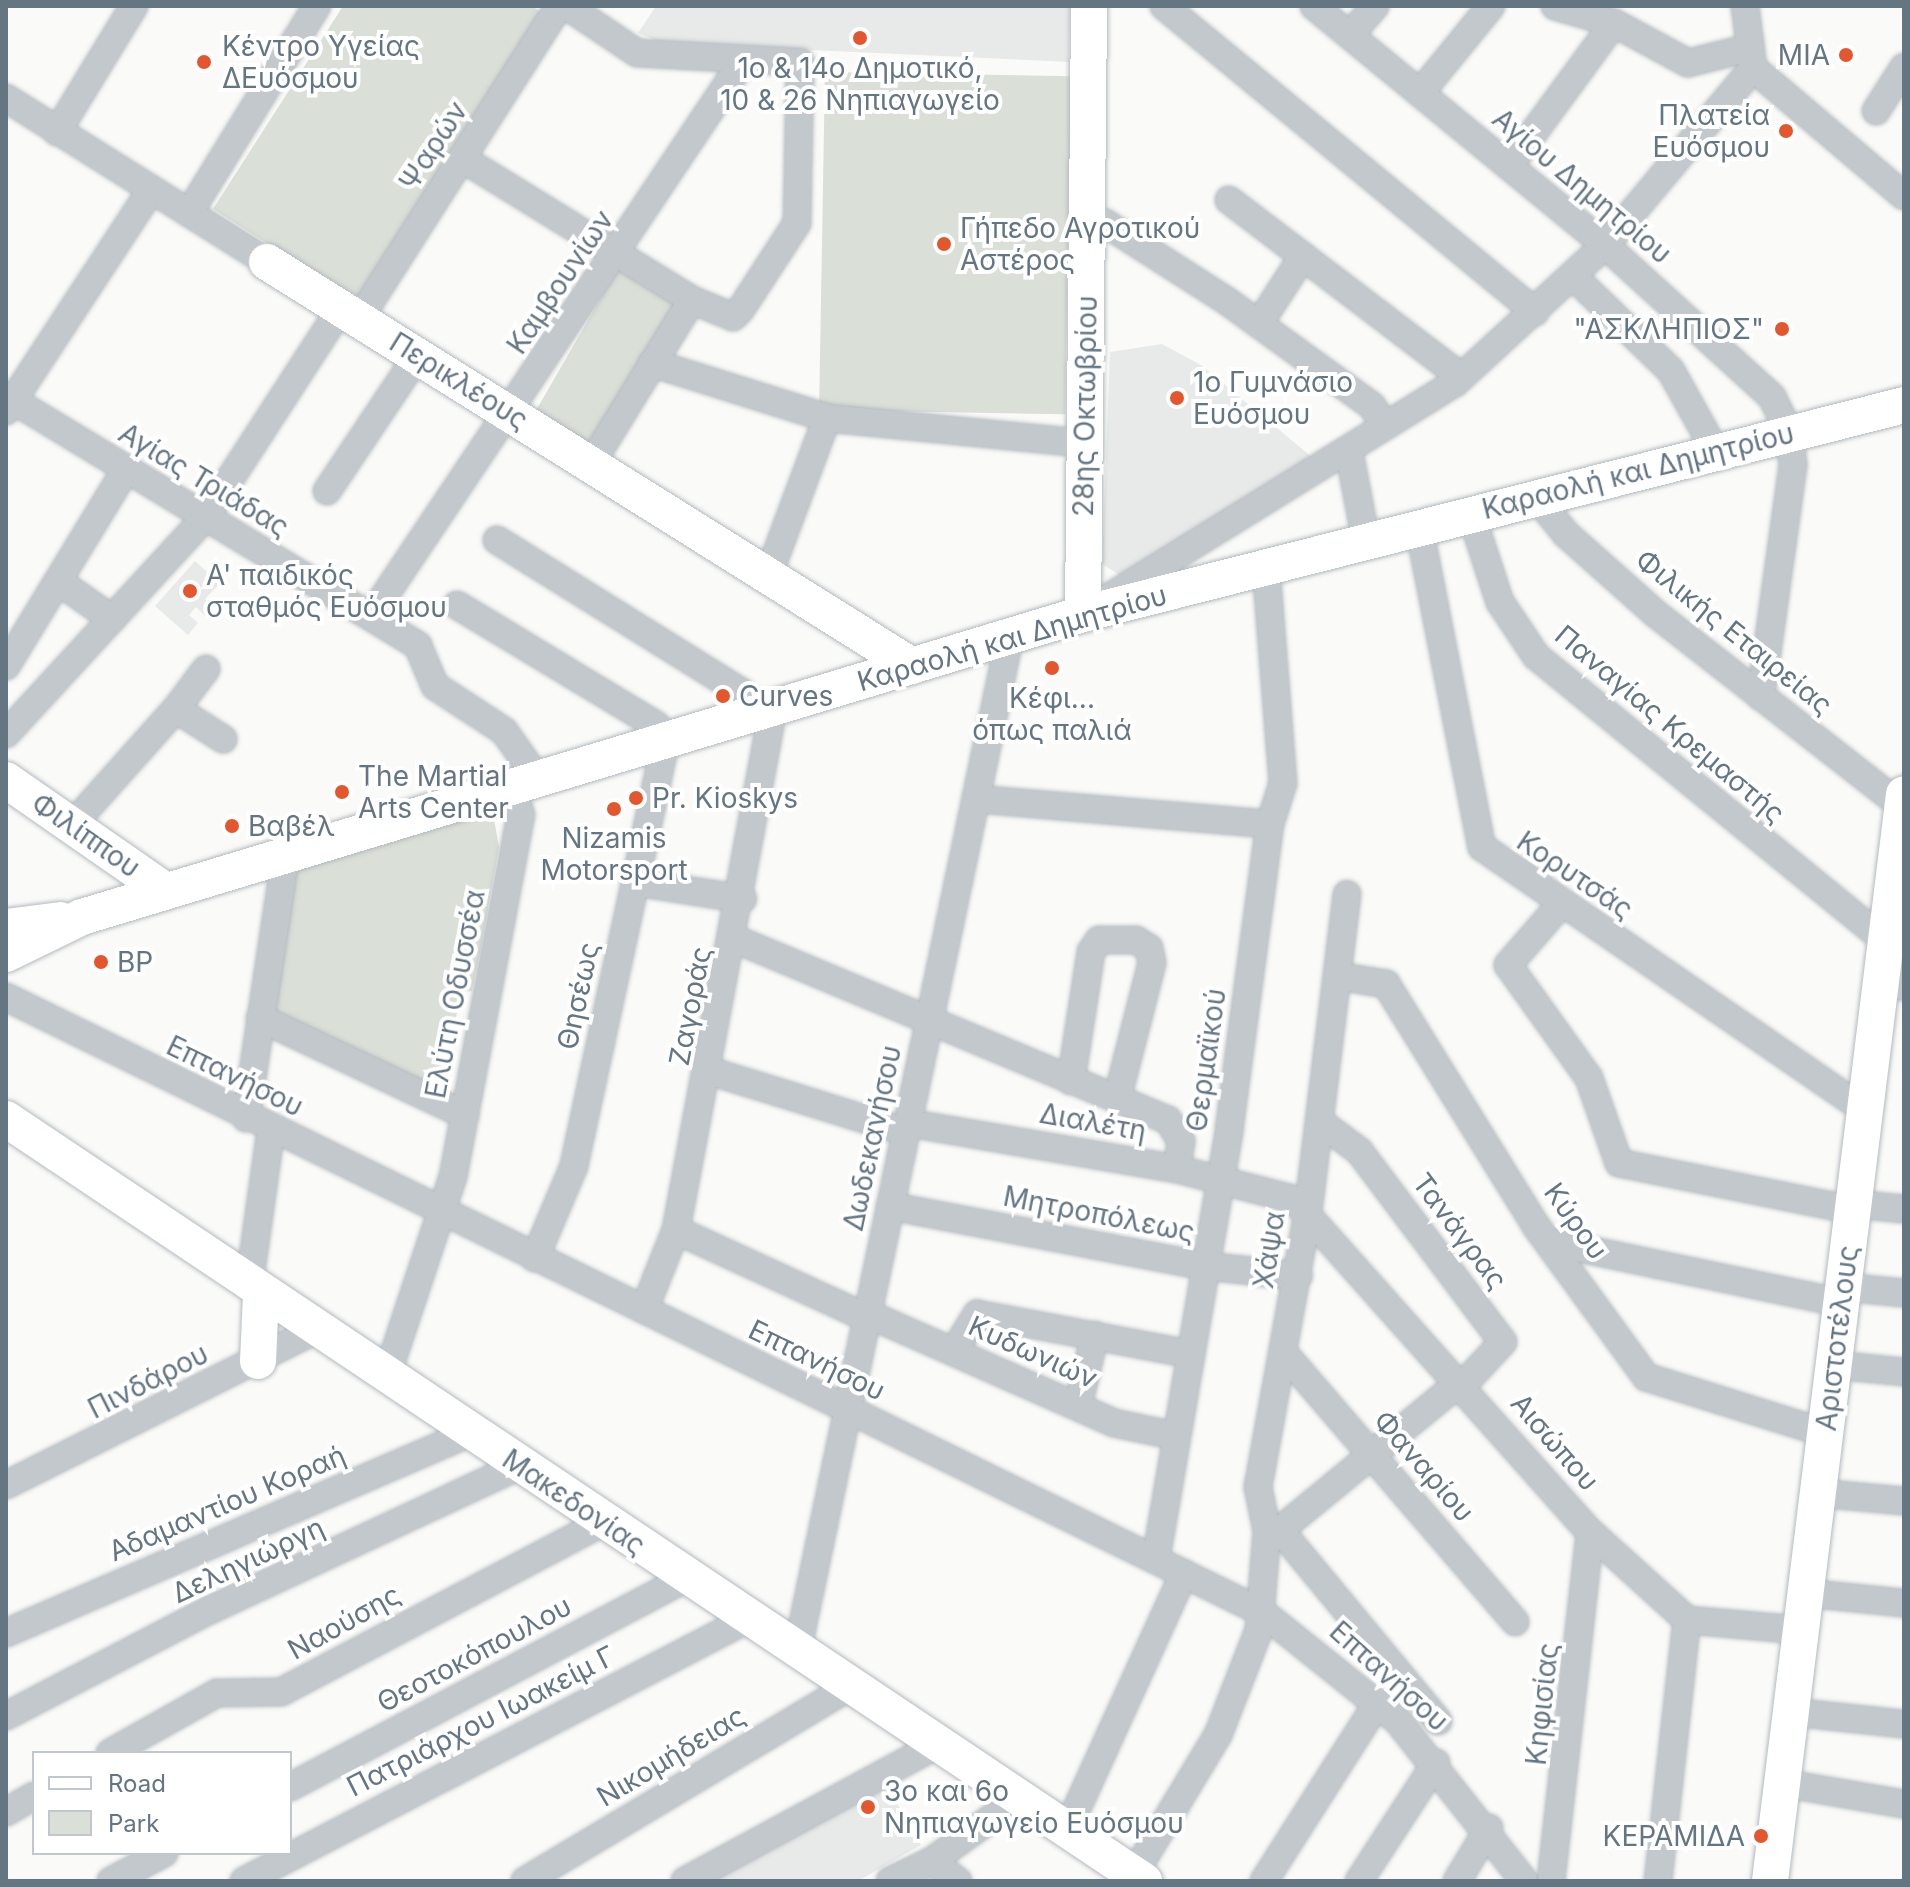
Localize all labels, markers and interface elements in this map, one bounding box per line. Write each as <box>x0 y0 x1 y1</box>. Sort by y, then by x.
place label: Κέντρο Υγείας ΔΕυόσμου <box>222 29 420 95</box>
marker: 1ο & 14ο Δημοτικό, 10 & 26 Νηπιαγωγείο <box>851 29 869 47</box>
place label: ΜΙΑ <box>1778 38 1830 72</box>
marker: ΜΙΑ <box>1837 46 1855 64</box>
marker: Κέντρο Υγείας ΔΕυόσμου <box>193 51 215 73</box>
place label: 1ο & 14ο Δημοτικό, 10 & 26 Νηπιαγωγείο <box>720 51 1000 117</box>
street label: Ψαρών <box>392 95 474 197</box>
place label: Πλατεία Ευόσμου <box>1653 98 1770 164</box>
street label: Αγίου Δημητρίου <box>1486 102 1678 270</box>
marker: Πλατεία Ευόσμου <box>1777 122 1795 140</box>
street label: Καμβουνίων <box>500 204 620 360</box>
place label: Γήπεδο Αγροτικού Αστέρος <box>960 211 1200 277</box>
marker: Γήπεδο Αγροτικού Αστέρος <box>935 235 953 253</box>
street label: 28ης Οκτωβρίου <box>1066 295 1104 517</box>
place label: "ΑΣΚΛΗΠΙΟΣ" <box>1574 312 1764 346</box>
marker: "ΑΣΚΛΗΠΙΟΣ" <box>1771 318 1793 340</box>
street label: Περικλέους <box>384 325 534 437</box>
place label: 1ο Γυμνάσιο Ευόσμου <box>1193 365 1353 431</box>
marker: 1ο Γυμνάσιο Ευόσμου <box>1168 389 1186 407</box>
street label: Αγίας Τριάδας <box>113 416 295 544</box>
street label: Καραολή και Δημητρίου <box>1479 416 1797 526</box>
street label: Φιλικής Εταιρείας <box>1629 542 1839 722</box>
place label: Α' παιδικός σταθμός Ευόσμου <box>206 558 447 624</box>
street label: Καραολή και Δημητρίου <box>853 578 1171 698</box>
marker: Α' παιδικός σταθμός Ευόσμου <box>181 582 199 600</box>
street label: Παναγίας Κρεμαστής <box>1548 618 1792 830</box>
marker: Κέφι... όπως παλιά <box>1043 659 1061 677</box>
place label: Curves <box>739 679 833 713</box>
place label: Κέφι... όπως παλιά <box>972 681 1132 747</box>
marker: Curves <box>714 687 732 705</box>
place label: The Martial Arts Center <box>358 759 509 825</box>
place label: Pr. Kioskys <box>652 781 798 815</box>
marker: The Martial Arts Center <box>333 783 351 801</box>
street label: Φιλίππου <box>25 786 147 884</box>
marker: Pr. Kioskys <box>627 789 645 807</box>
marker: Nizamis Motorsport <box>605 800 623 818</box>
place label: Βαβέλ <box>248 809 335 843</box>
marker: Βαβέλ <box>223 817 241 835</box>
place label: Nizamis Motorsport <box>540 821 688 887</box>
street label: Κορυτσάς <box>1511 824 1639 926</box>
street label: Ελύτη Οδυσσέα <box>418 887 492 1101</box>
street label: Θησέως <box>550 939 606 1053</box>
street label: Ζαγοράς <box>662 944 718 1068</box>
place label: BP <box>117 945 153 979</box>
marker: BP <box>92 953 110 971</box>
street label: Θερμαϊκού <box>1179 986 1233 1134</box>
street label: Επτανήσου <box>161 1029 309 1123</box>
street label: Δωδεκανήσου <box>836 1042 908 1234</box>
street label: Διαλέτη <box>1037 1096 1149 1148</box>
street label: Τανάγρας <box>1406 1166 1514 1296</box>
street label: Κύρου <box>1537 1176 1615 1266</box>
street label: Μητροπόλεως <box>1000 1179 1198 1249</box>
street label: Χάψα <box>1246 1209 1292 1291</box>
street label: Αριστοτέλους <box>1809 1243 1865 1433</box>
street label: Κυδωνιών <box>963 1309 1103 1395</box>
street label: Επτανήσου <box>743 1313 891 1407</box>
street label: Πινδάρου <box>82 1336 214 1426</box>
street label: Αισώπου <box>1504 1387 1606 1497</box>
street label: Φαναρίου <box>1367 1404 1481 1528</box>
street label: Αδαμαντίου Κοραή <box>104 1438 350 1568</box>
street label: Μακεδονίας <box>496 1442 652 1562</box>
street label: Δεληγιώργη <box>167 1510 329 1610</box>
street label: Ναούσης <box>282 1577 406 1667</box>
street label: Θεοτοκόπουλου <box>371 1589 577 1719</box>
street label: Επτανήσου <box>1323 1614 1455 1738</box>
street label: Πατριάρχου Ιωακείμ Γ <box>341 1639 621 1803</box>
street label: Κηφισίας <box>1519 1641 1565 1767</box>
street label: Νικομήδειας <box>591 1699 751 1813</box>
legend <box>32 1751 292 1855</box>
text: Road <box>108 1769 166 1798</box>
place label: 3ο και 6ο Νηπιαγωγείο Ευόσμου <box>884 1774 1184 1840</box>
marker: 3ο και 6ο Νηπιαγωγείο Ευόσμου <box>859 1798 877 1816</box>
text: Park <box>108 1809 159 1838</box>
place label: ΚΕΡΑΜΙΔΑ <box>1603 1819 1745 1853</box>
marker: ΚΕΡΑΜΙΔΑ <box>1752 1827 1770 1845</box>

